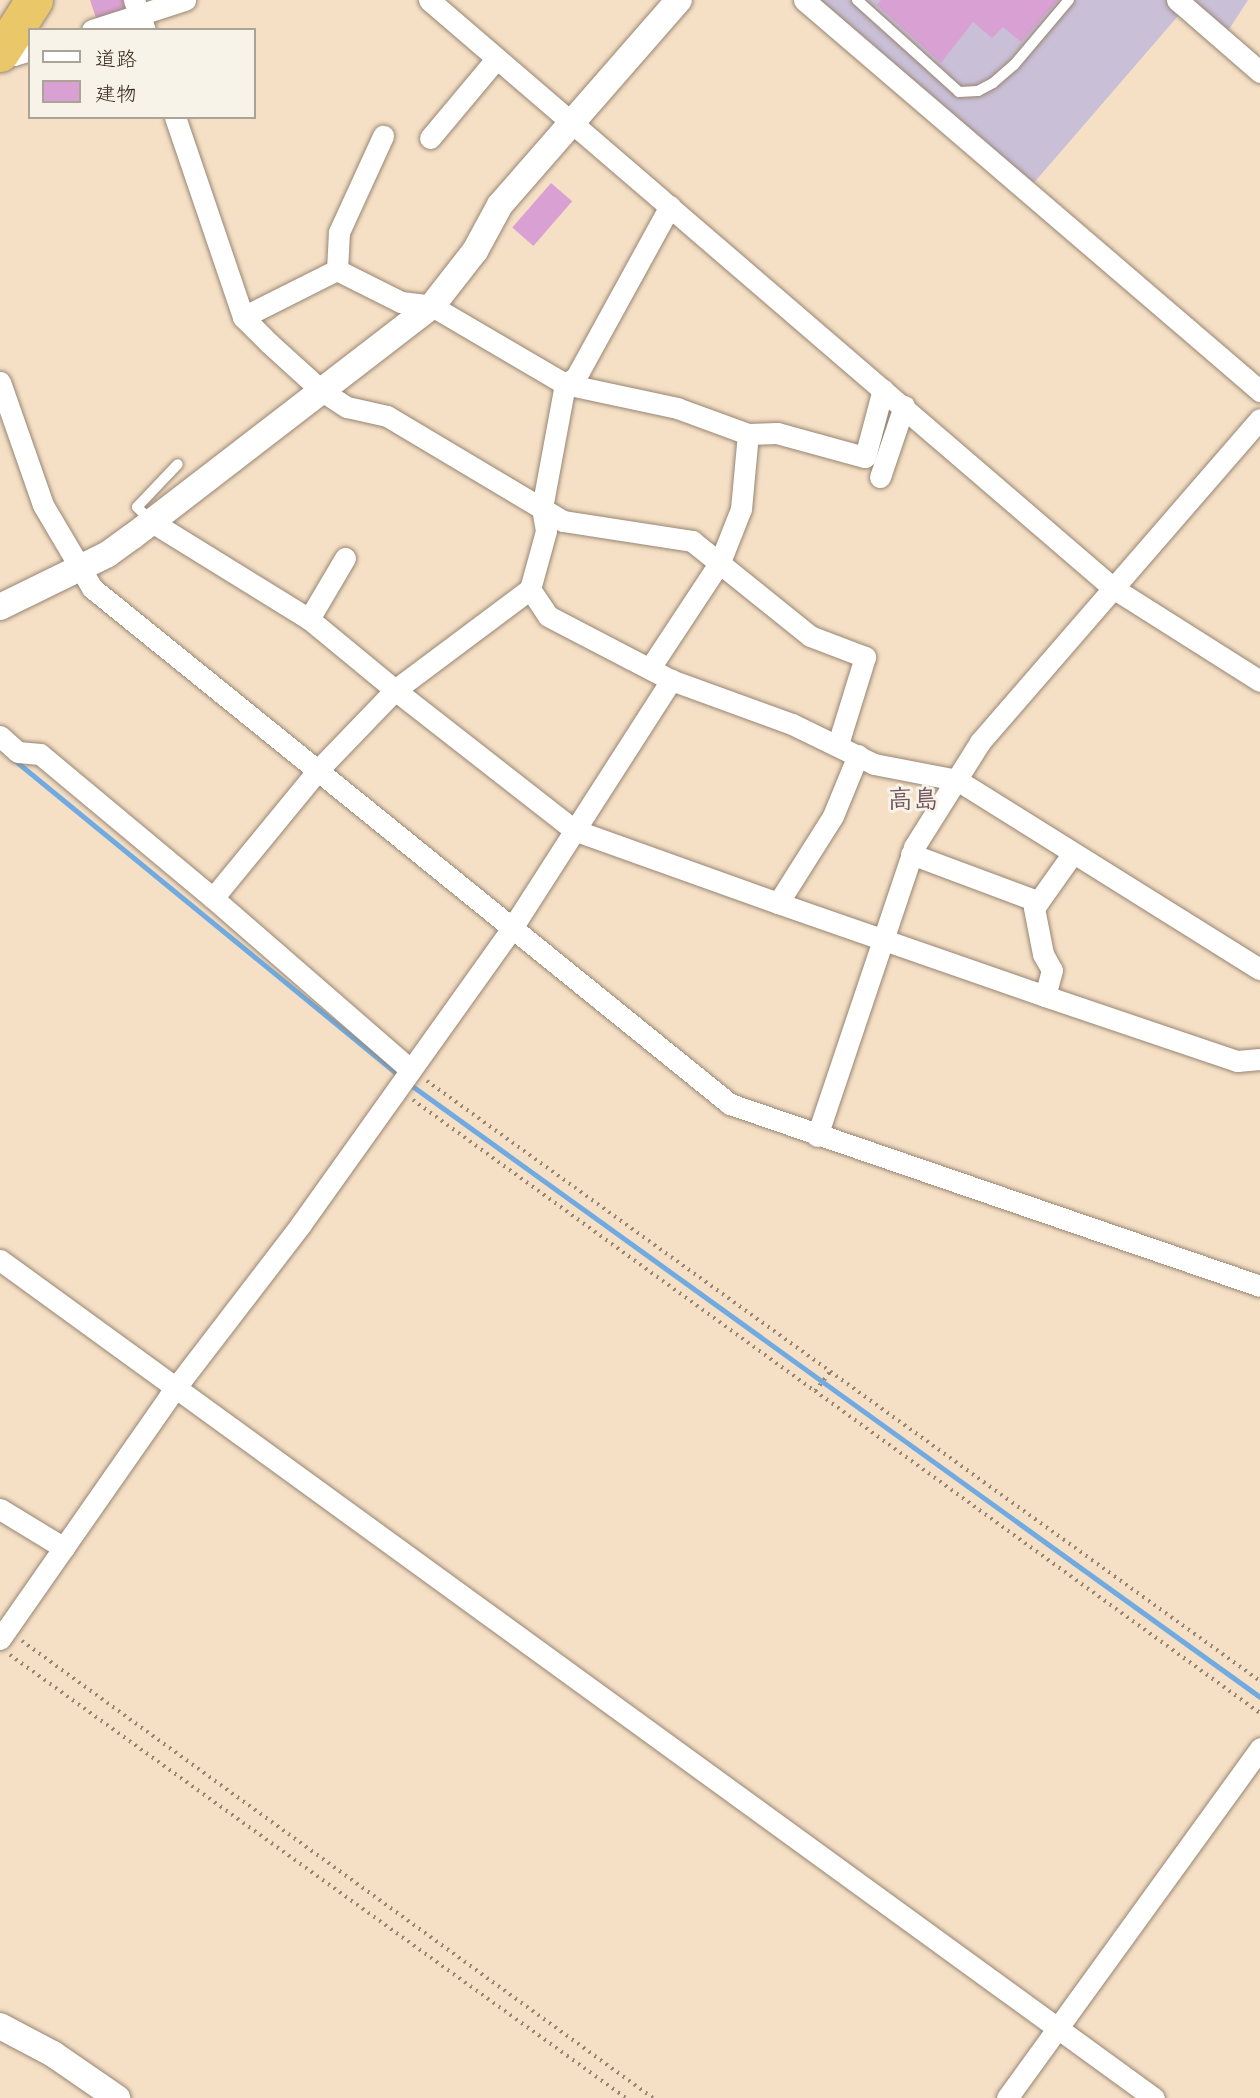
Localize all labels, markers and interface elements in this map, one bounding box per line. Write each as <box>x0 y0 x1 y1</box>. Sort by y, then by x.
legend <box>28 28 256 119</box>
text: 道路 <box>95 46 137 72</box>
text: 建物 <box>95 81 137 107</box>
district label: 高島 <box>887 784 939 816</box>

